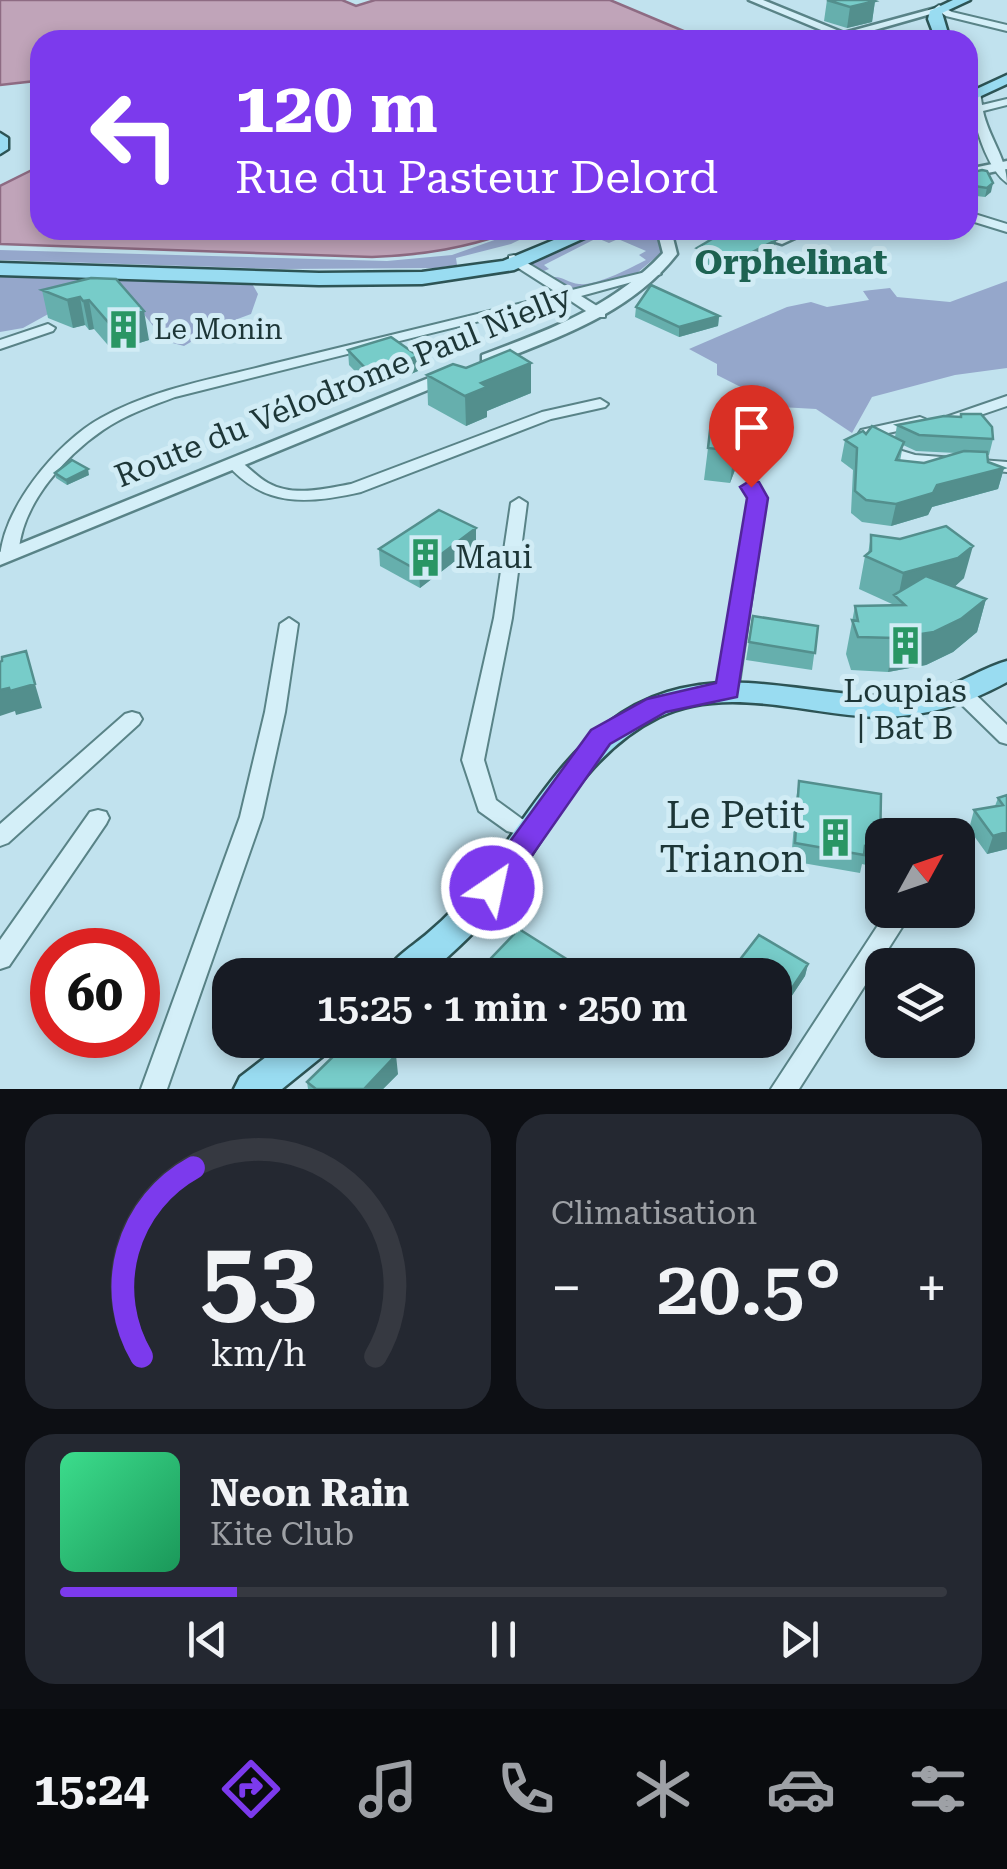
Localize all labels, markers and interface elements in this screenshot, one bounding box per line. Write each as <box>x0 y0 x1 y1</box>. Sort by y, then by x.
text: 120 m <box>235 67 438 149</box>
icon: left <box>70 70 200 200</box>
text: Rue du Pasteur Delord <box>235 151 718 204</box>
district label: Orphelinat <box>695 242 887 283</box>
street label: Route du Vélodrome Paul Nielly <box>109 277 577 495</box>
building icon: Le Monin <box>103 308 145 350</box>
place label: Le Monin <box>154 313 283 346</box>
pin <box>709 385 794 488</box>
icon: arrive <box>724 400 779 455</box>
building icon: Maui <box>404 536 446 578</box>
place label: Maui <box>455 538 533 576</box>
building icon: Loupias | Bat B <box>884 625 926 667</box>
place label: Loupias | Bat B <box>843 672 967 747</box>
place label: Le Petit Trianon <box>659 793 805 881</box>
building icon: Le Petit Trianon <box>814 816 856 858</box>
north arrow <box>865 818 975 928</box>
map controls <box>865 818 975 1058</box>
position arrow <box>440 836 544 940</box>
speed limit sign: 60 <box>30 928 160 1058</box>
button: layers <box>865 948 975 1058</box>
text: 15:25 · 1 min · 250 m <box>317 986 688 1030</box>
text: Climatisation <box>551 1194 757 1232</box>
text: 53 <box>200 1218 316 1339</box>
text: 20.5° <box>656 1244 842 1332</box>
text: − <box>551 1256 582 1320</box>
text: + <box>916 1256 947 1320</box>
text: km/h <box>210 1333 306 1375</box>
text: Neon Rain <box>210 1471 409 1515</box>
text: Kite Club <box>210 1515 354 1553</box>
icon: previous <box>180 1612 235 1667</box>
icon: pause <box>476 1612 531 1667</box>
icon: next <box>772 1612 827 1667</box>
icon: directions <box>216 1754 286 1824</box>
icon: music <box>353 1754 423 1824</box>
icon: phone <box>491 1754 561 1824</box>
icon: climate <box>628 1754 698 1824</box>
icon: car <box>766 1754 836 1824</box>
icon: filters <box>903 1754 973 1824</box>
text: 15:24 <box>34 1763 149 1816</box>

